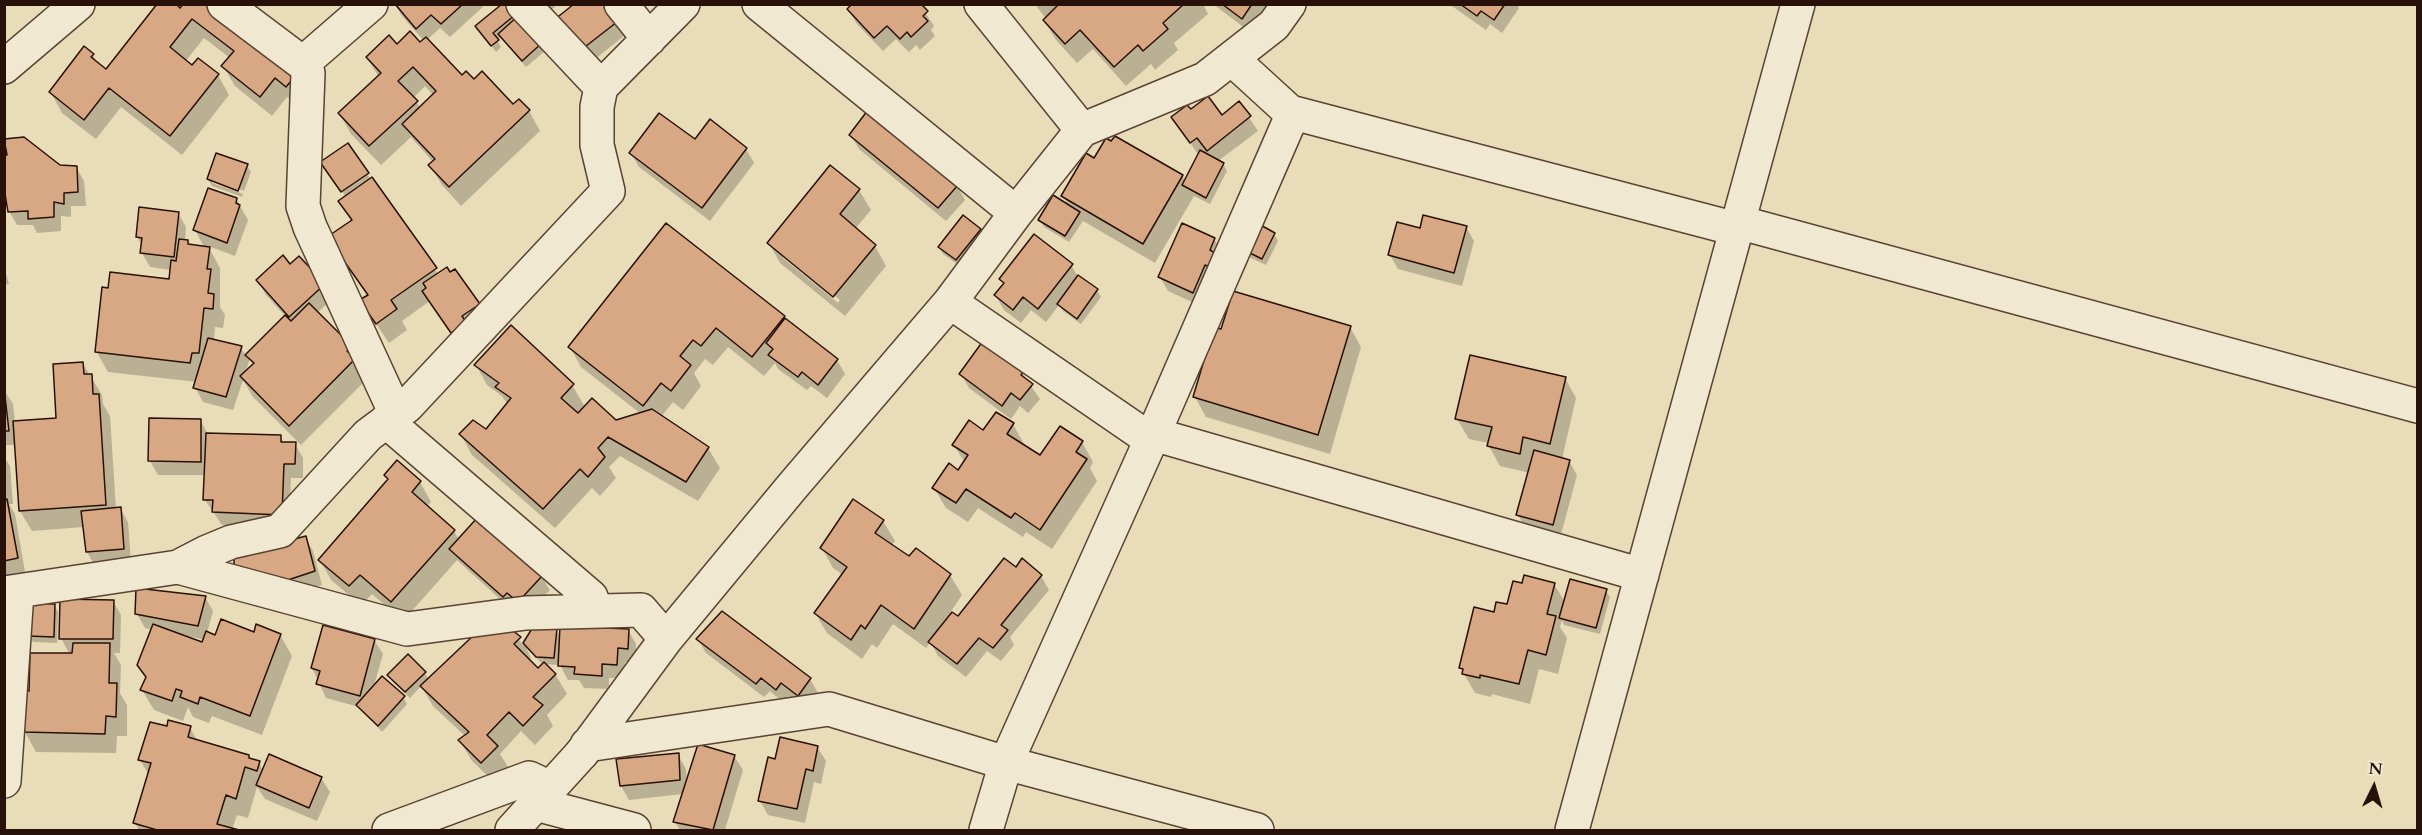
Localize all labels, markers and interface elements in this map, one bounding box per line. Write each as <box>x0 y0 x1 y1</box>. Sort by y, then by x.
north arrow <box>2344 757 2404 817</box>
text: N <box>2368 758 2383 781</box>

